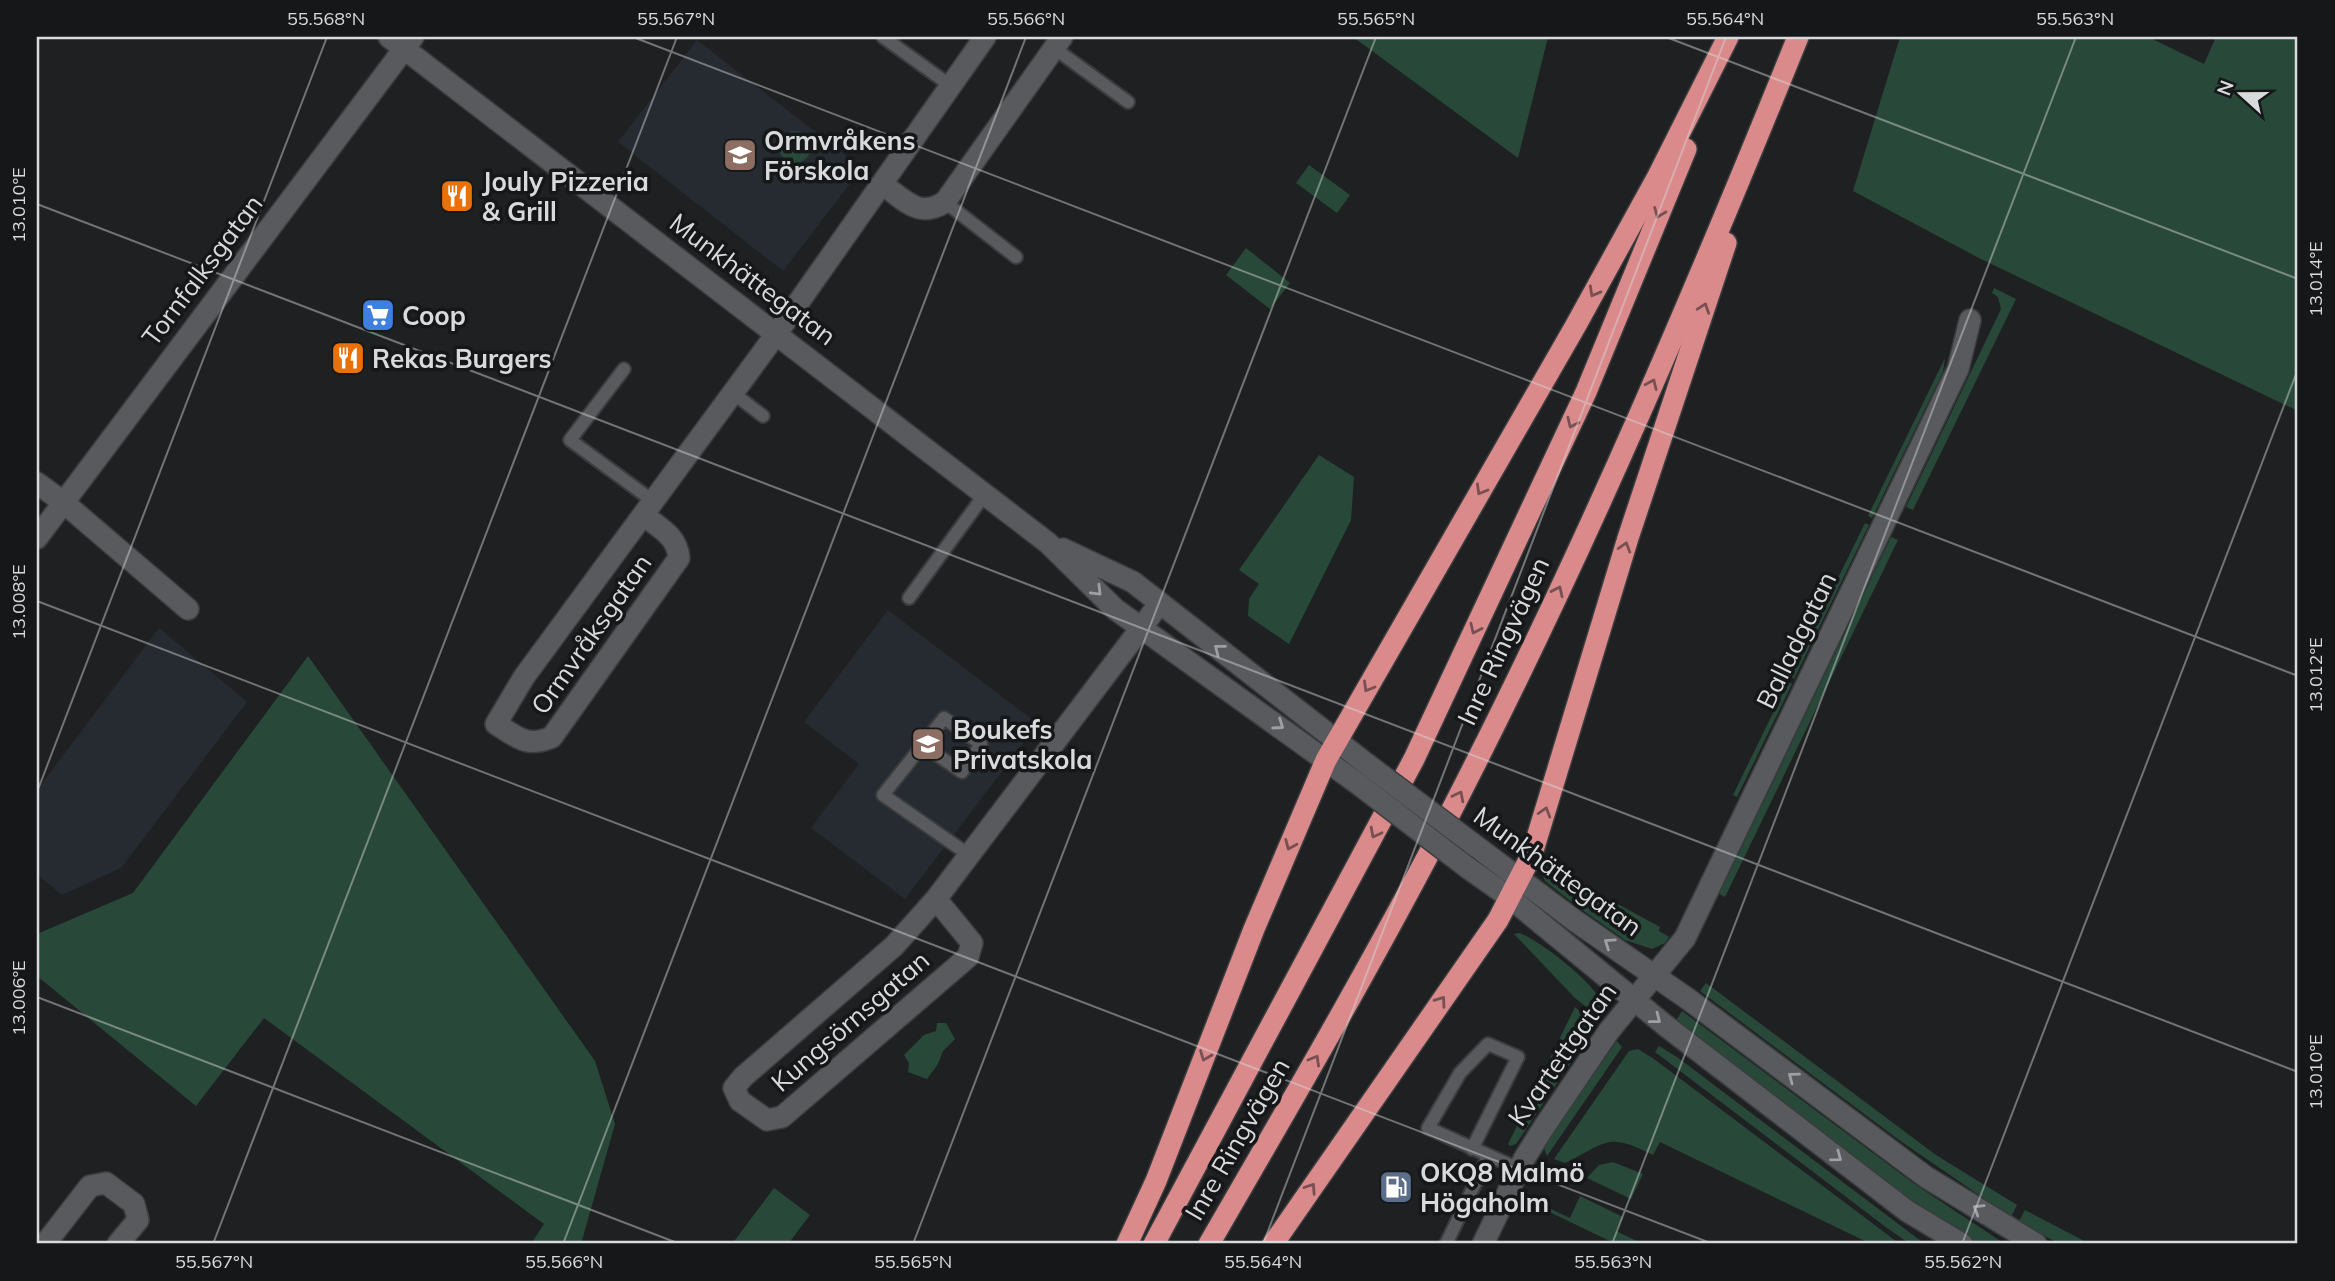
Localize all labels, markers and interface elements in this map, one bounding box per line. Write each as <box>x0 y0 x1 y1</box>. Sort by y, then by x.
text: 55.568°N <box>287 7 365 30</box>
text: 55.567°N <box>637 7 715 30</box>
text: 55.566°N <box>987 7 1065 30</box>
text: 55.565°N <box>1337 7 1415 30</box>
text: 55.564°N <box>1686 7 1764 30</box>
text: 55.563°N <box>2036 7 2114 30</box>
north arrow <box>2206 60 2276 130</box>
text: N <box>2211 77 2239 99</box>
place label: Ormvråkens Förskola <box>764 124 915 187</box>
school or university icon: Ormvråkens Förskola <box>721 136 759 174</box>
place label: Jouly Pizzeria & Grill <box>482 165 649 228</box>
text: 13.010°E <box>7 167 30 243</box>
restaurant icon: Jouly Pizzeria & Grill <box>438 177 476 215</box>
street label: Tornfalksgatan <box>134 188 270 352</box>
street label: Munkhättegatan <box>663 206 843 352</box>
one-way arrow <box>1654 207 1668 219</box>
text: 13.014°E <box>2304 241 2327 317</box>
one-way arrow <box>1589 285 1602 298</box>
supermarket icon: Coop <box>359 296 397 334</box>
place label: Coop <box>402 299 466 332</box>
one-way arrow <box>1696 302 1710 315</box>
restaurant icon: Rekas Burgers <box>329 339 367 377</box>
place label: Rekas Burgers <box>372 342 552 375</box>
one-way arrow <box>1644 379 1658 391</box>
one-way arrow <box>1566 416 1580 428</box>
one-way arrow <box>1476 483 1489 495</box>
one-way arrow <box>1616 542 1631 554</box>
street label: Ormvråksgatan <box>523 547 659 721</box>
street label: Inre Ringvägen <box>1450 552 1556 730</box>
text: 13.008°E <box>7 564 30 640</box>
street label: Balladgatan <box>1749 566 1843 714</box>
one-way arrow <box>1088 582 1101 595</box>
one-way arrow <box>1550 586 1564 598</box>
one-way arrow <box>1469 622 1483 634</box>
text: 13.012°E <box>2304 637 2327 713</box>
one-way arrow <box>1214 644 1226 657</box>
one-way arrow <box>1363 680 1376 693</box>
place label: Boukefs Privatskola <box>953 713 1092 776</box>
one-way arrow <box>1271 717 1284 730</box>
school or university icon: Boukefs Privatskola <box>909 725 947 763</box>
one-way arrow <box>1451 791 1464 803</box>
street label: Munkhättegatan <box>1467 799 1649 943</box>
one-way arrow <box>1536 806 1551 818</box>
one-way arrow <box>1370 826 1383 839</box>
one-way arrow <box>1284 838 1298 850</box>
one-way arrow <box>1604 939 1617 952</box>
street label: Kungsörnsgatan <box>764 943 936 1099</box>
text: 13.006°E <box>7 960 30 1036</box>
street label: Kvartettgatan <box>1501 976 1623 1132</box>
one-way arrow <box>1433 996 1445 1009</box>
one-way arrow <box>1649 1011 1661 1024</box>
text: 13.010°E <box>2304 1034 2327 1110</box>
one-way arrow <box>1199 1050 1213 1062</box>
street label: Inre Ringvägen <box>1177 1052 1297 1226</box>
one-way arrow <box>1307 1055 1320 1067</box>
one-way arrow <box>1788 1073 1801 1086</box>
one-way arrow <box>1829 1149 1842 1162</box>
place label: OKQ8 Malmö Högaholm <box>1420 1156 1585 1219</box>
fuel station icon: OKQ8 Malmö Högaholm <box>1377 1168 1415 1206</box>
one-way arrow <box>1303 1183 1315 1196</box>
one-way arrow <box>1973 1204 1986 1217</box>
text: 55.567°N <box>175 1250 253 1273</box>
text: 55.566°N <box>525 1250 603 1273</box>
text: 55.565°N <box>874 1250 952 1273</box>
text: 55.564°N <box>1224 1250 1302 1273</box>
text: 55.563°N <box>1574 1250 1652 1273</box>
text: 55.562°N <box>1924 1250 2002 1273</box>

